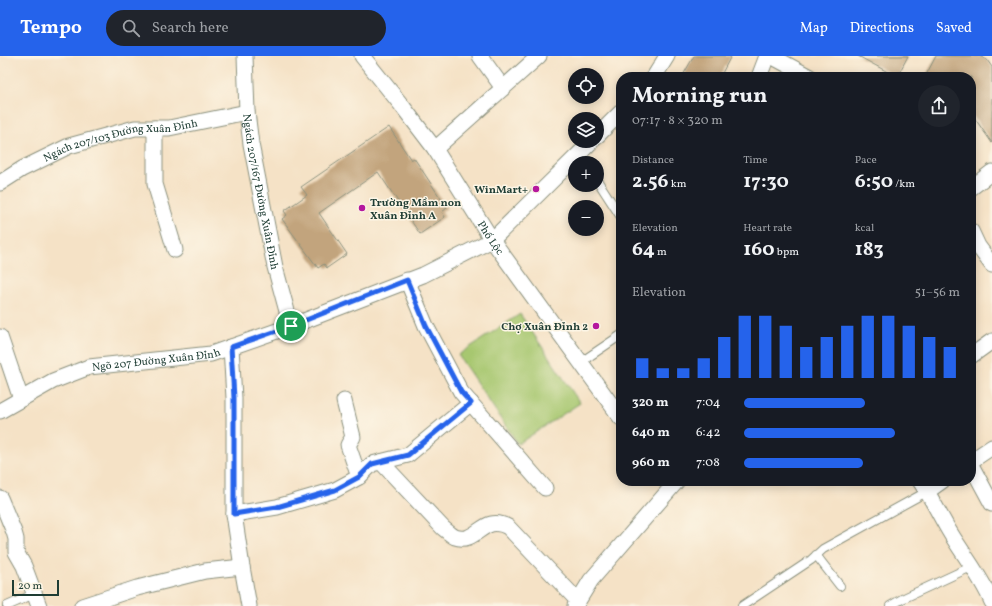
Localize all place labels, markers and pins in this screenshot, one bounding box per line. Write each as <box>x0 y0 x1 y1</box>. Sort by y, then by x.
place label: WinMart+ <box>474 183 528 198</box>
marker: WinMart+ <box>531 184 541 194</box>
place label: Trường Mầm non Xuân Đỉnh A <box>370 196 461 224</box>
marker: Trường Mầm non Xuân Đỉnh A <box>357 203 367 213</box>
pin <box>274 309 308 343</box>
place label: Chợ Xuân Đỉnh 2 <box>501 320 588 335</box>
marker: Chợ Xuân Đỉnh 2 <box>591 321 601 331</box>

